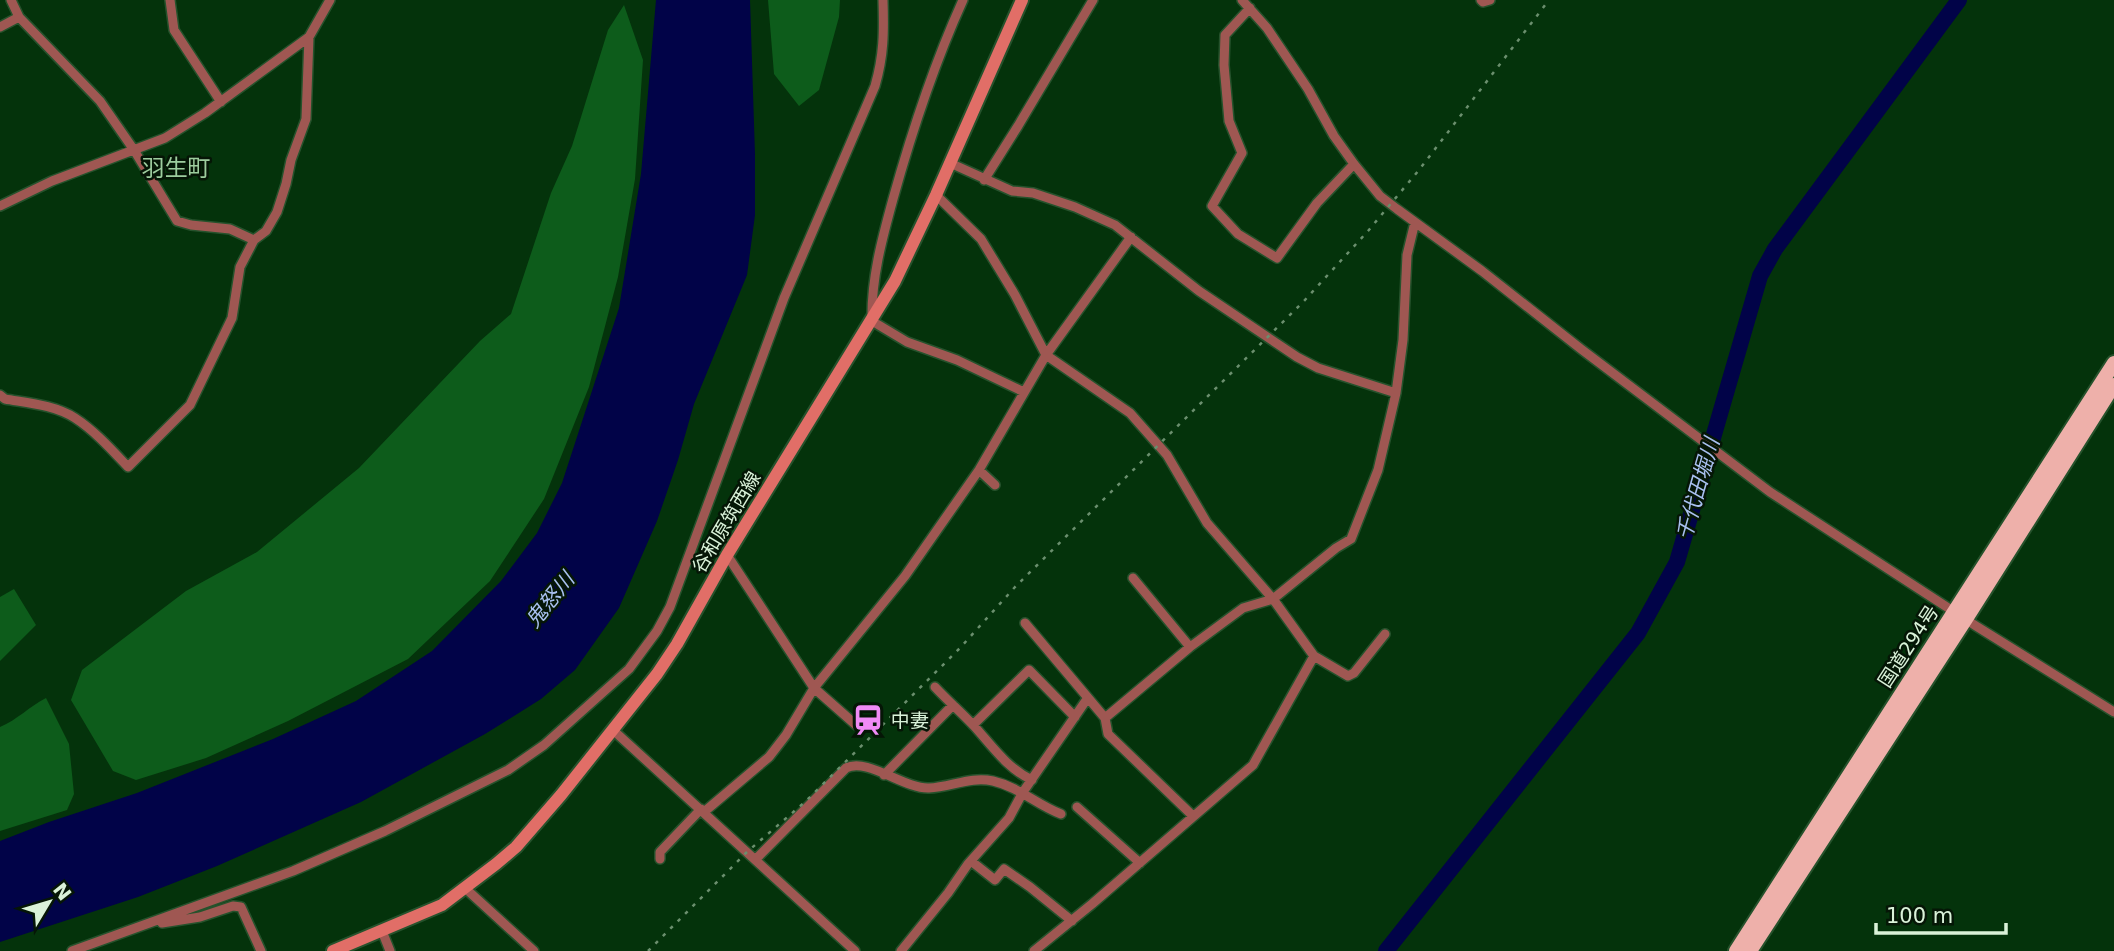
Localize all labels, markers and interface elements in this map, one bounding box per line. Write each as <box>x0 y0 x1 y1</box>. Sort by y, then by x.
district label: 羽生町 <box>142 155 211 181</box>
water label: 千代田堀川 <box>1672 433 1725 543</box>
street label: 谷和原筑西線 <box>687 467 765 577</box>
water label: 鬼怒川 <box>521 566 580 632</box>
street label: 国道294号 <box>1873 601 1943 691</box>
station icon: 中妻 <box>851 703 885 737</box>
place label: 中妻 <box>891 709 929 731</box>
north arrow <box>14 867 84 937</box>
text: N <box>49 878 76 905</box>
scale bar <box>1876 892 2006 936</box>
text: 100 m <box>1886 904 1953 928</box>

